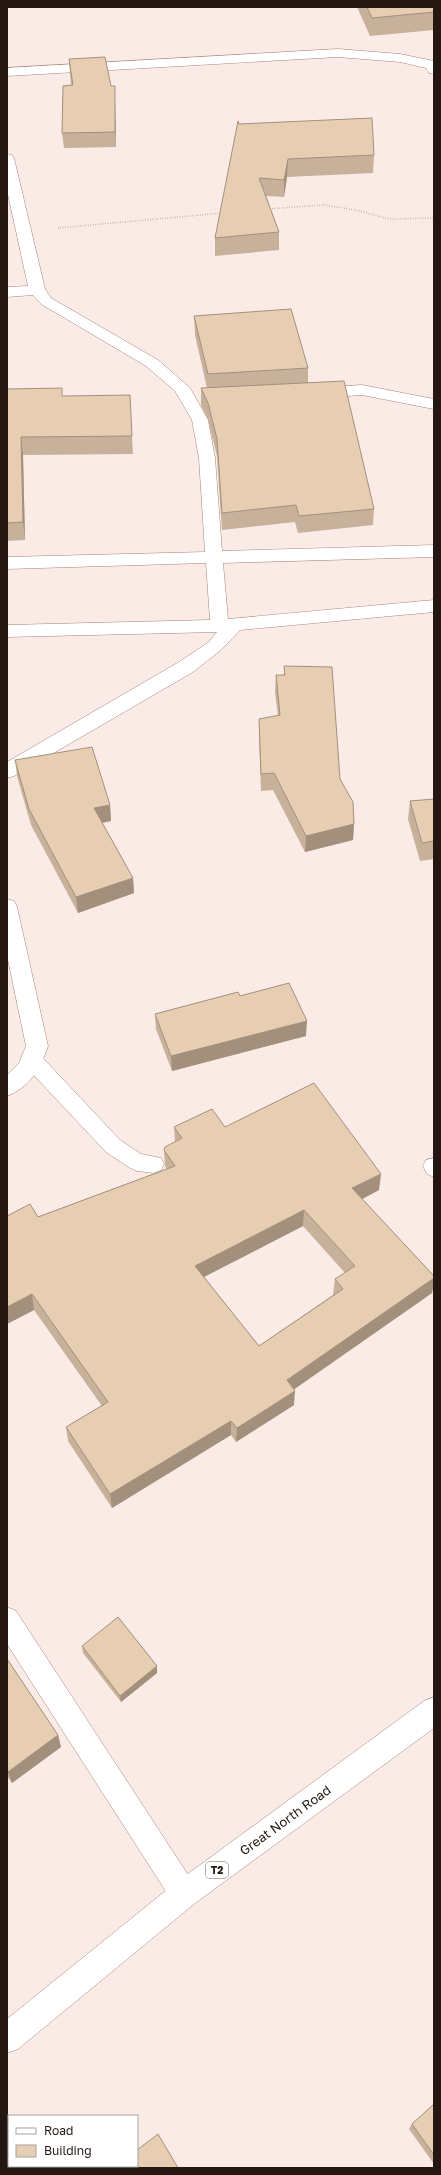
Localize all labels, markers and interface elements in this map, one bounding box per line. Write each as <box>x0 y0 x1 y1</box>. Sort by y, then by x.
street label: Great North Road <box>236 1782 334 1858</box>
road number: T2 <box>206 1862 228 1878</box>
legend <box>8 2115 138 2167</box>
text: Road <box>44 2123 73 2138</box>
text: Building <box>44 2143 92 2158</box>

